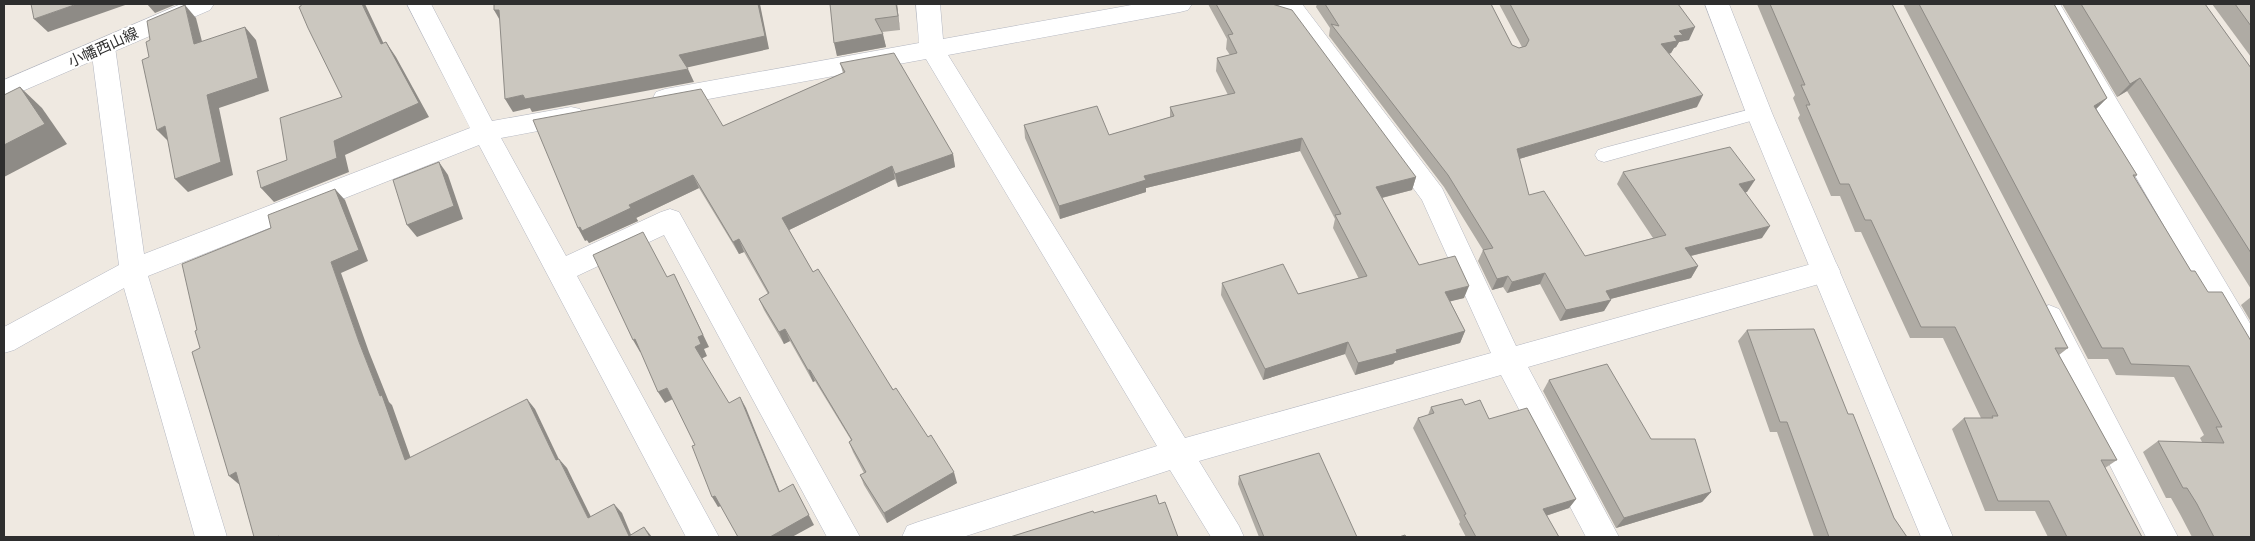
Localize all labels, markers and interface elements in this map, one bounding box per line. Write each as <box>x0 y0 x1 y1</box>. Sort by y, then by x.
street label: 小幡西山線 <box>64 22 142 72</box>

